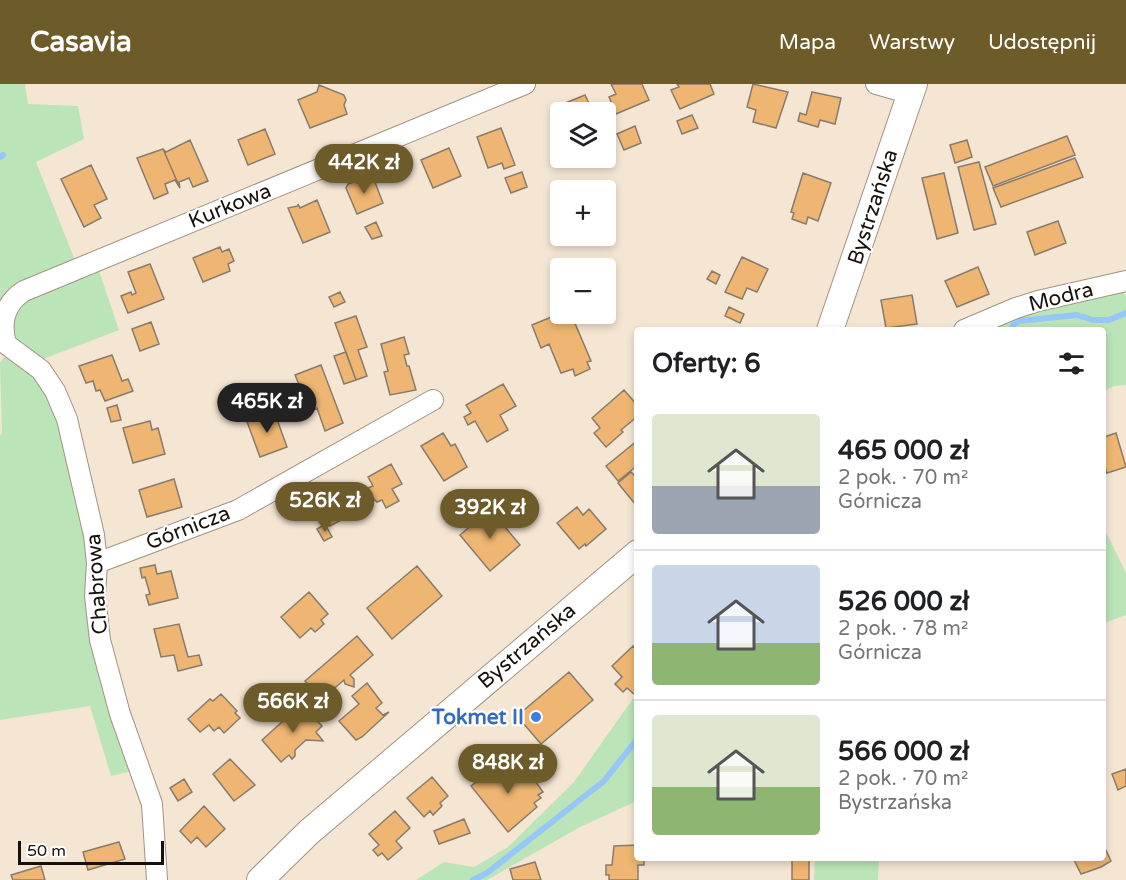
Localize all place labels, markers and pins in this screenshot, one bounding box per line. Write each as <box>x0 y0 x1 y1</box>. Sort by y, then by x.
pin: 442K zł <box>309 144 419 195</box>
pin: 465K zł <box>212 383 322 434</box>
pin: 526K zł <box>270 482 380 533</box>
pin: 392K zł <box>435 489 545 540</box>
pin: 566K zł <box>238 683 348 734</box>
place label: Tokmet II <box>431 705 524 730</box>
marker: Tokmet II <box>529 710 543 724</box>
pin: 848K zł <box>453 744 563 795</box>

